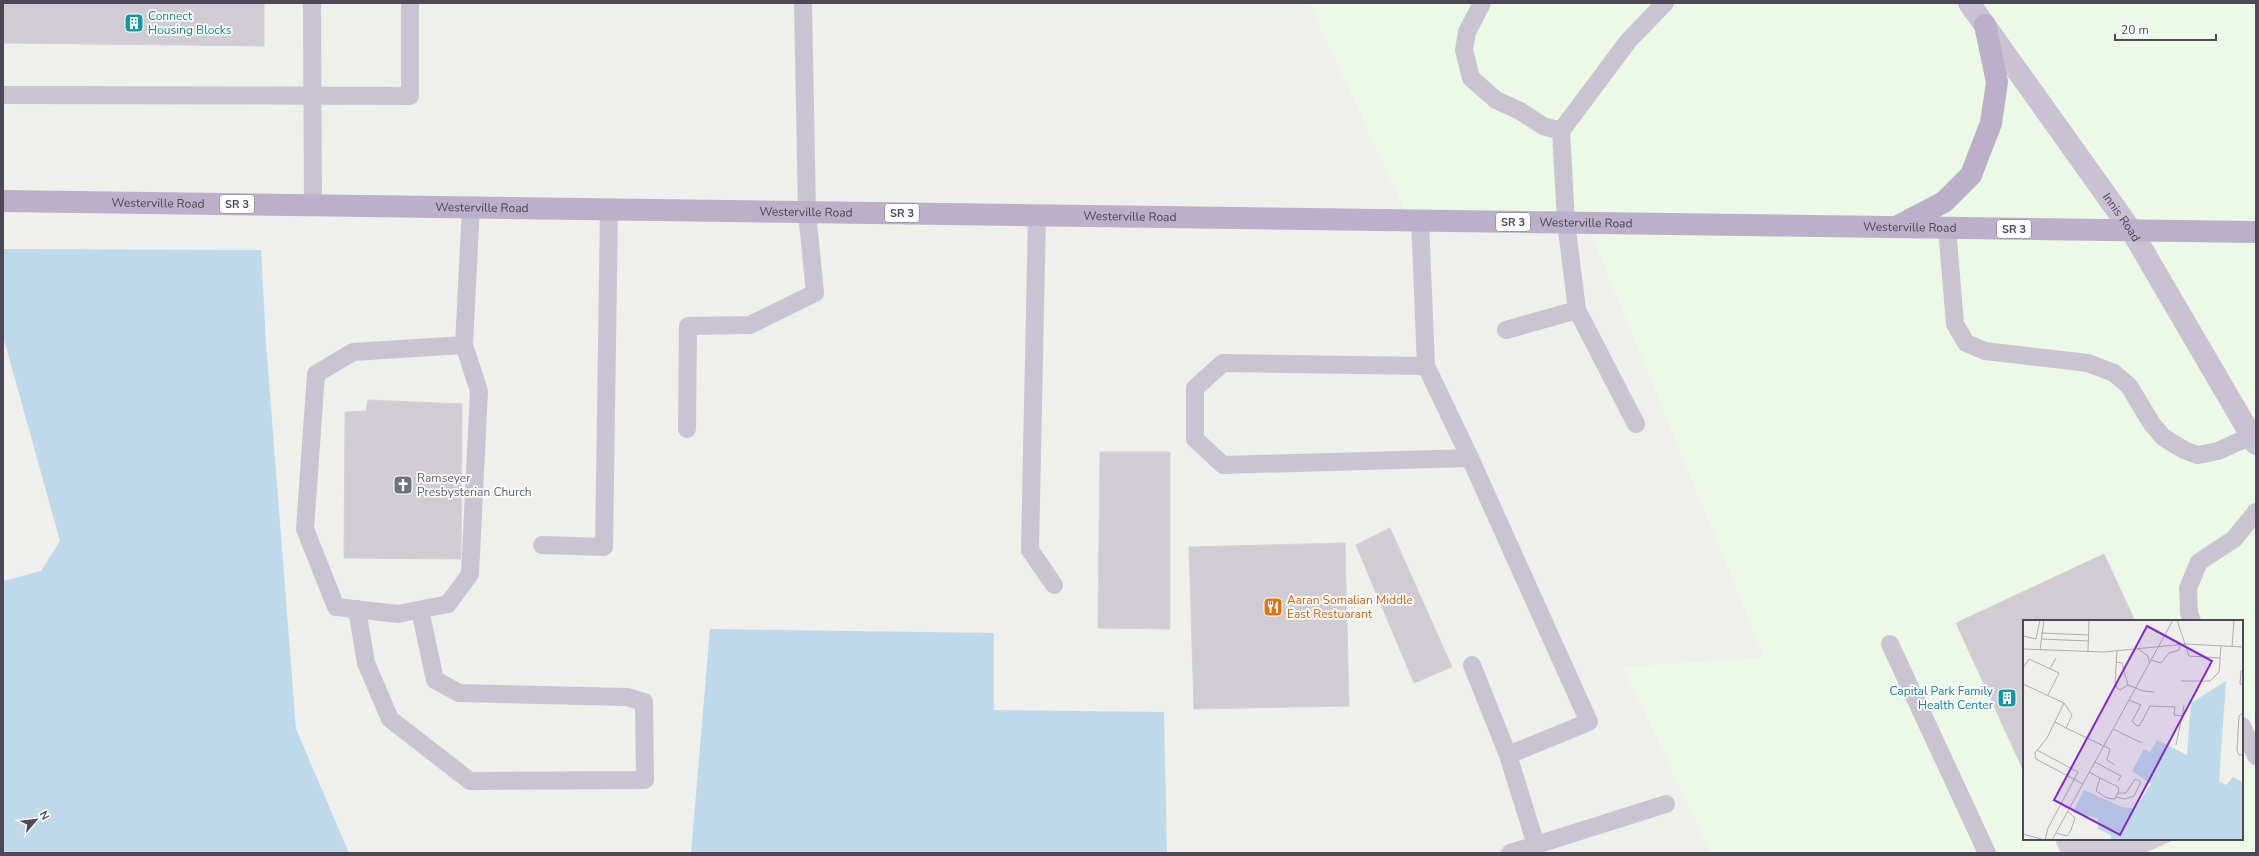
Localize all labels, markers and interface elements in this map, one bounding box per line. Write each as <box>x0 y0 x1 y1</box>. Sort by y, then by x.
place label: Connect Housing Blocks <box>148 8 232 38</box>
building icon: Connect Housing Blocks <box>123 12 145 34</box>
scale bar <box>2115 16 2216 42</box>
text: 20 m <box>2121 22 2149 38</box>
street label: Innis Road <box>2099 189 2144 245</box>
street label: Westerville Road <box>111 194 205 212</box>
road number: SR 3 <box>220 195 254 213</box>
street label: Westerville Road <box>435 199 529 216</box>
street label: Westerville Road <box>759 203 853 221</box>
road number: SR 3 <box>885 204 919 222</box>
street label: Westerville Road <box>1083 208 1177 225</box>
road number: SR 3 <box>1496 213 1530 231</box>
street label: Westerville Road <box>1539 214 1633 231</box>
street label: Westerville Road <box>1863 219 1957 236</box>
road number: SR 3 <box>1997 220 2031 238</box>
place label: Ramseyer Presbysterian Church <box>417 470 532 500</box>
church icon: Ramseyer Presbysterian Church <box>392 474 414 496</box>
place label: Aaran Somalian Middle East Restuarant <box>1287 592 1413 622</box>
restaurant icon: Aaran Somalian Middle East Restuarant <box>1262 596 1284 618</box>
inset map <box>2023 620 2243 840</box>
place label: Capital Park Family Health Center <box>1889 683 1994 713</box>
building icon: Capital Park Family Health Center <box>1996 687 2018 709</box>
north arrow <box>16 800 56 840</box>
text: N <box>36 808 53 823</box>

